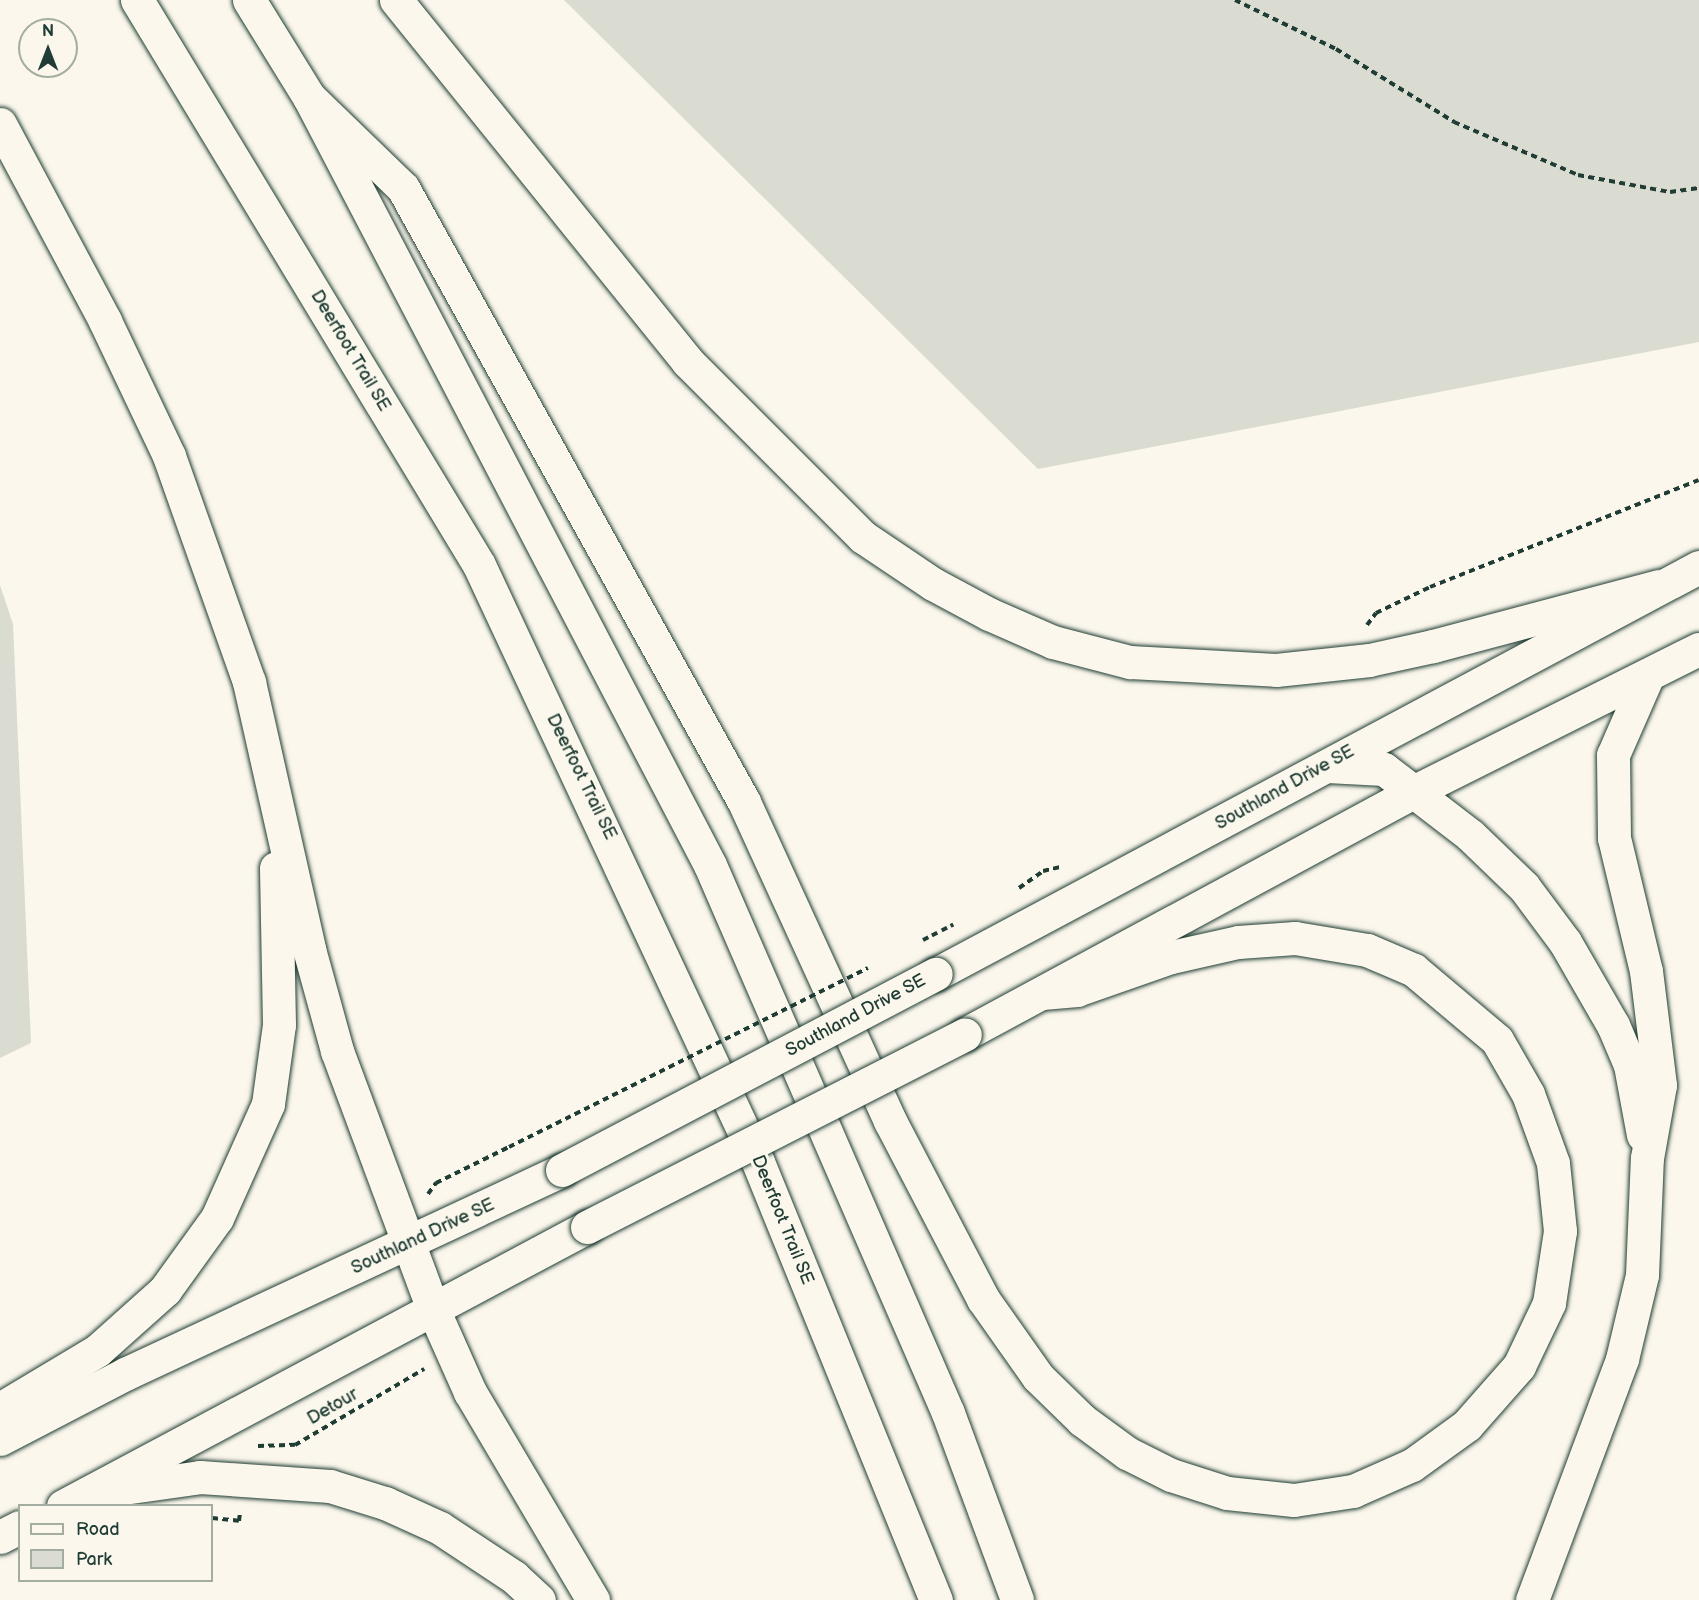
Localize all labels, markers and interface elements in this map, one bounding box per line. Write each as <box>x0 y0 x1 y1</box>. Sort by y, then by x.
north arrow <box>18 18 78 78</box>
text: N <box>42 22 54 41</box>
street label: Deerfoot Trail SE <box>305 286 395 416</box>
street label: Deerfoot Trail SE <box>541 710 621 844</box>
street label: Southland Drive SE <box>1212 741 1358 835</box>
street label: Southland Drive SE <box>782 970 930 1062</box>
street label: Deerfoot Trail SE <box>746 1152 818 1288</box>
street label: Southland Drive SE <box>348 1194 498 1280</box>
street label: Detour <box>304 1384 362 1430</box>
legend <box>18 1504 213 1582</box>
text: Road <box>76 1519 120 1540</box>
text: Park <box>76 1549 112 1570</box>

